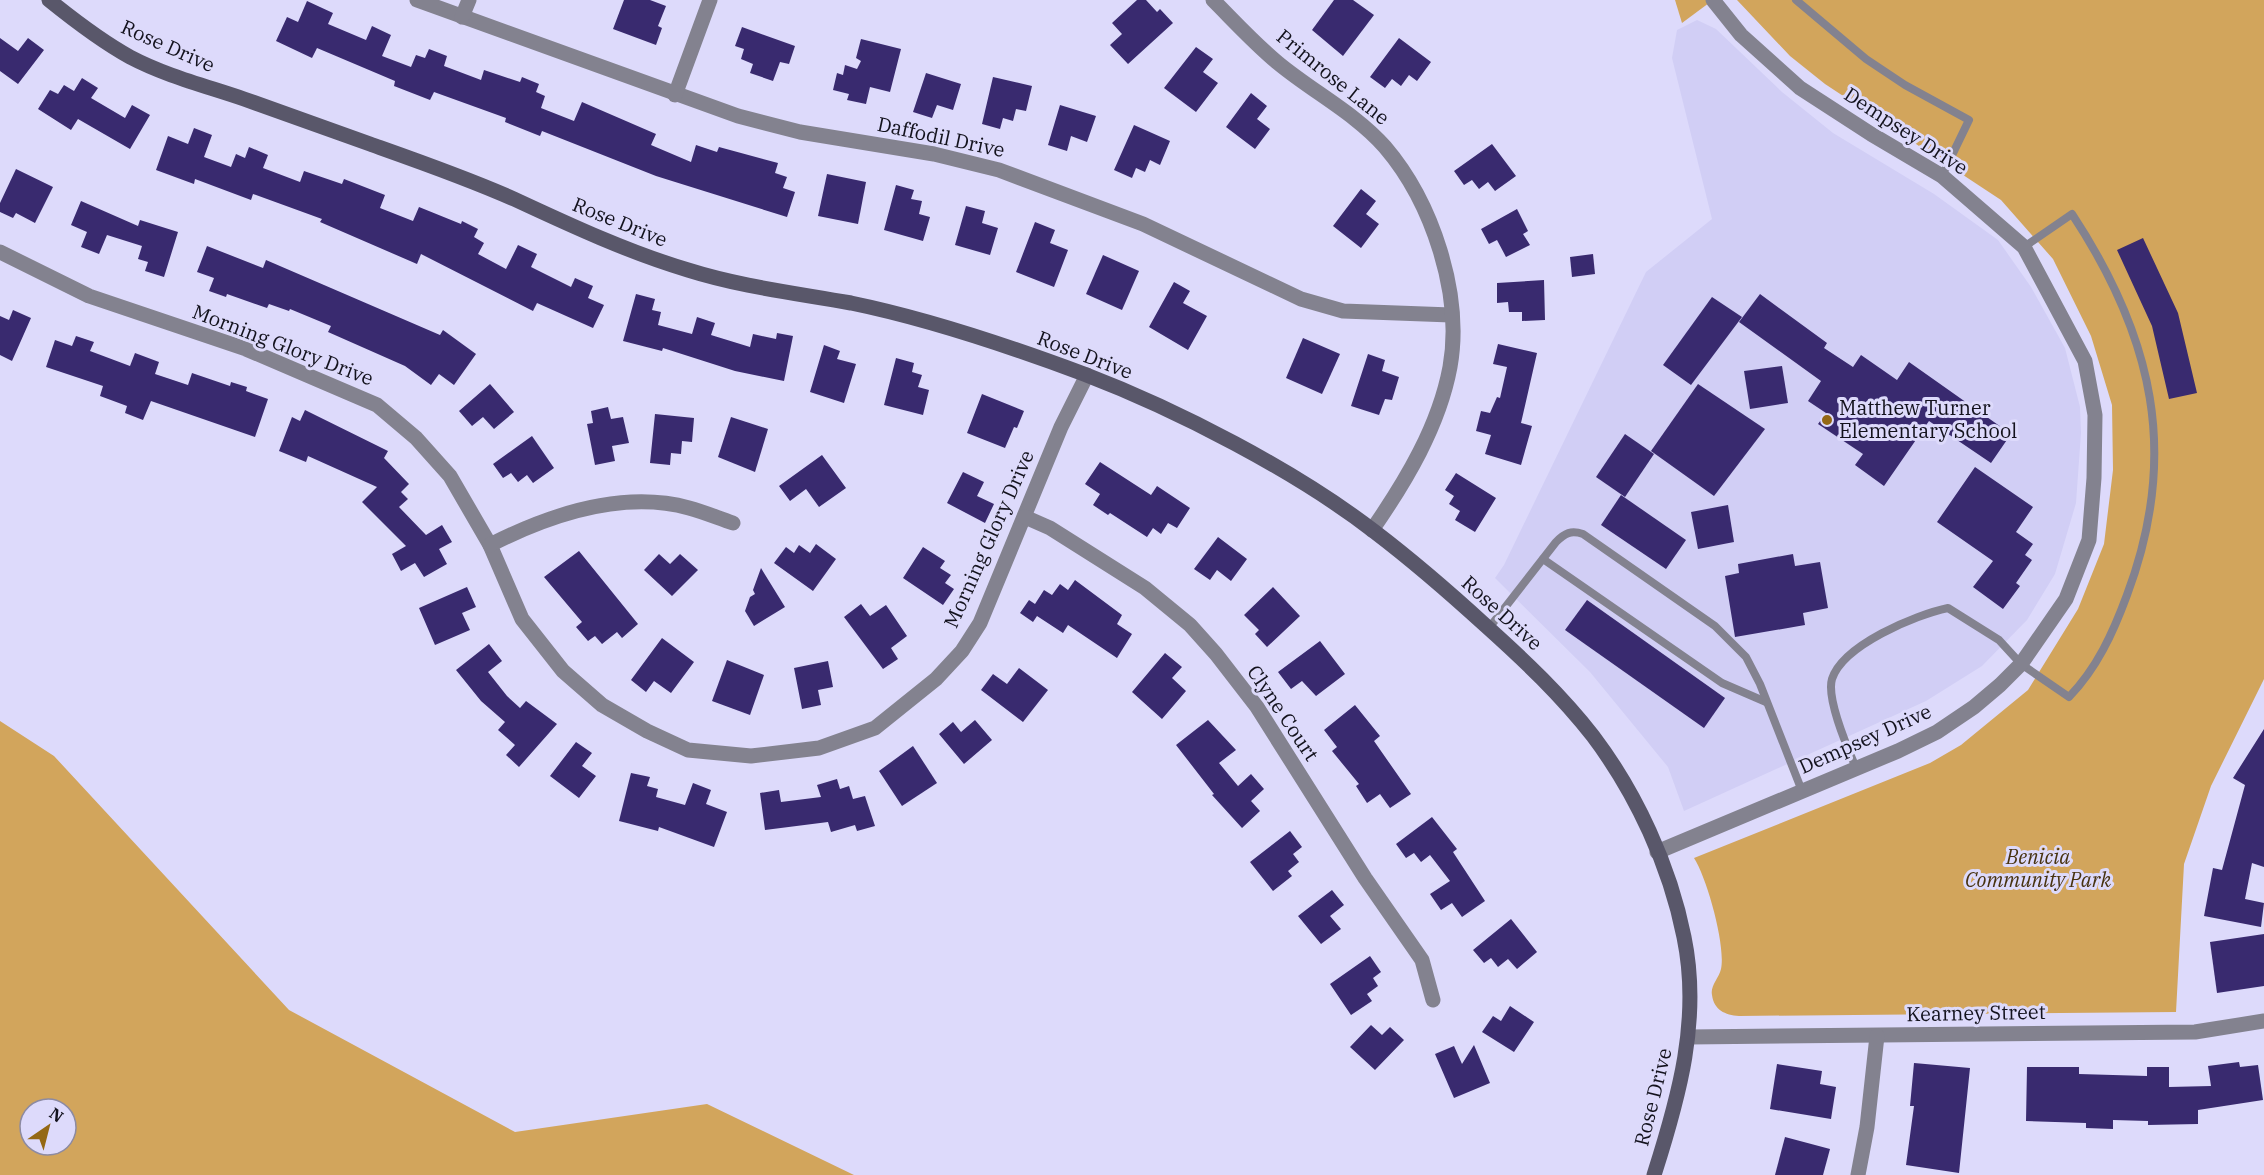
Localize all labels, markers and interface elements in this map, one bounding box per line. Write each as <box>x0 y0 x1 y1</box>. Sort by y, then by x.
street label: Rose Drive <box>117 13 219 78</box>
street label: Primrose Lane <box>1271 23 1395 131</box>
street label: Dempsey Drive <box>1839 80 1973 181</box>
street label: Daffodil Drive <box>875 110 1007 163</box>
street label: Rose Drive <box>569 190 672 253</box>
street label: Morning Glory Drive <box>189 298 378 392</box>
street label: Rose Drive <box>1034 324 1137 385</box>
place label: Matthew Turner Elementary School <box>1839 394 2017 444</box>
marker: Matthew Turner Elementary School <box>1820 413 1834 427</box>
street label: Morning Glory Drive <box>937 446 1040 632</box>
street label: Rose Drive <box>1456 569 1549 656</box>
street label: Clyne Court <box>1241 659 1325 766</box>
street label: Dempsey Drive <box>1794 697 1935 780</box>
park label: Benicia Community Park <box>1965 843 2111 893</box>
street label: Kearney Street <box>1906 998 2046 1027</box>
street label: Rose Drive <box>1627 1045 1678 1149</box>
north arrow <box>18 1097 78 1157</box>
text: N <box>46 1103 68 1127</box>

